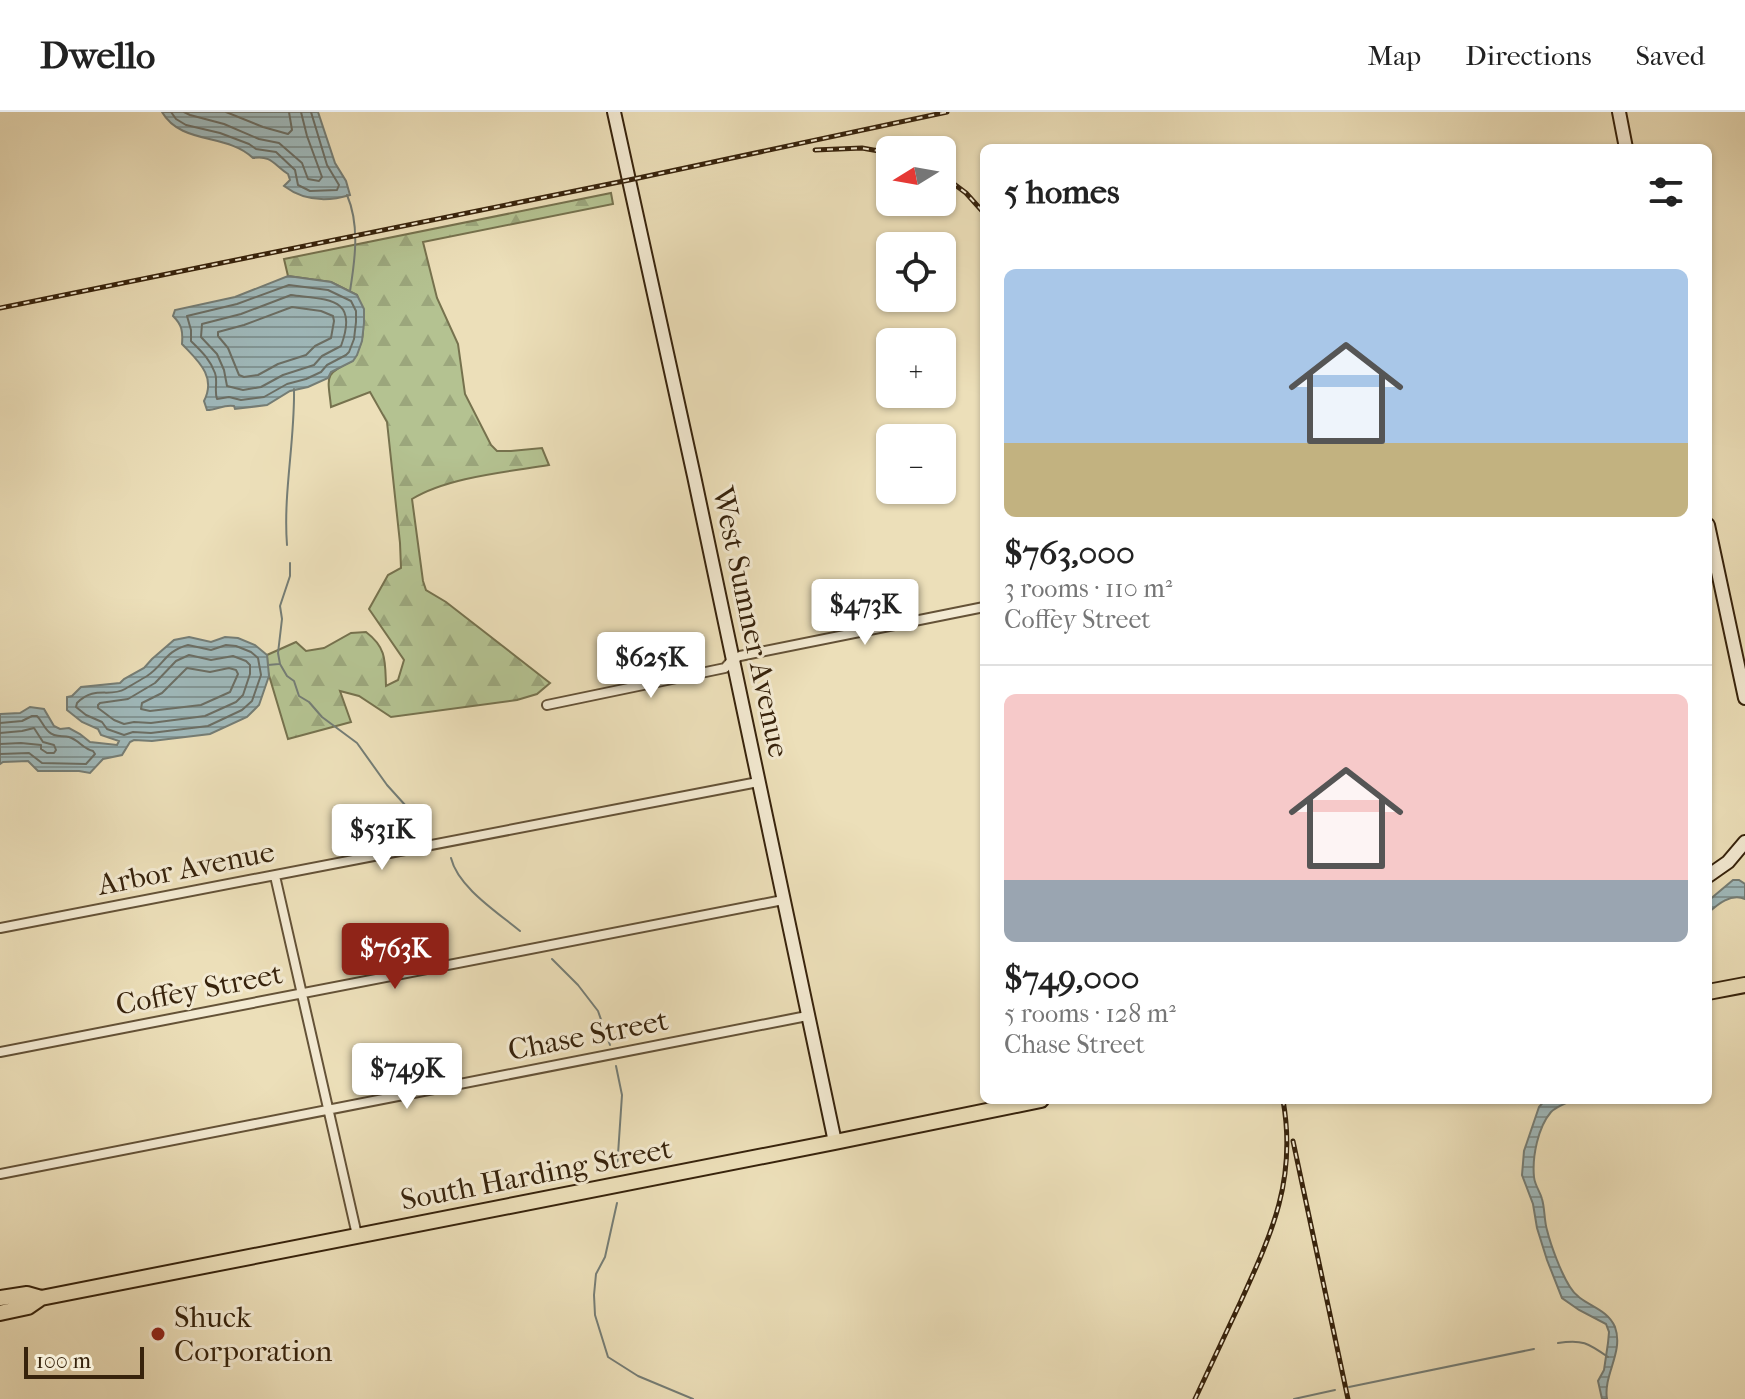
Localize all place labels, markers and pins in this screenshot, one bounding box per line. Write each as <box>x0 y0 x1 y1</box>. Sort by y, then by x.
pin: $473K <box>809 579 921 647</box>
pin: $625K <box>595 632 707 700</box>
pin: $531K <box>326 804 438 872</box>
pin: $763K <box>339 923 451 991</box>
pin: $749K <box>351 1043 463 1111</box>
place label: Shuck Corporation <box>174 1300 333 1369</box>
marker: Shuck Corporation <box>149 1325 167 1343</box>

